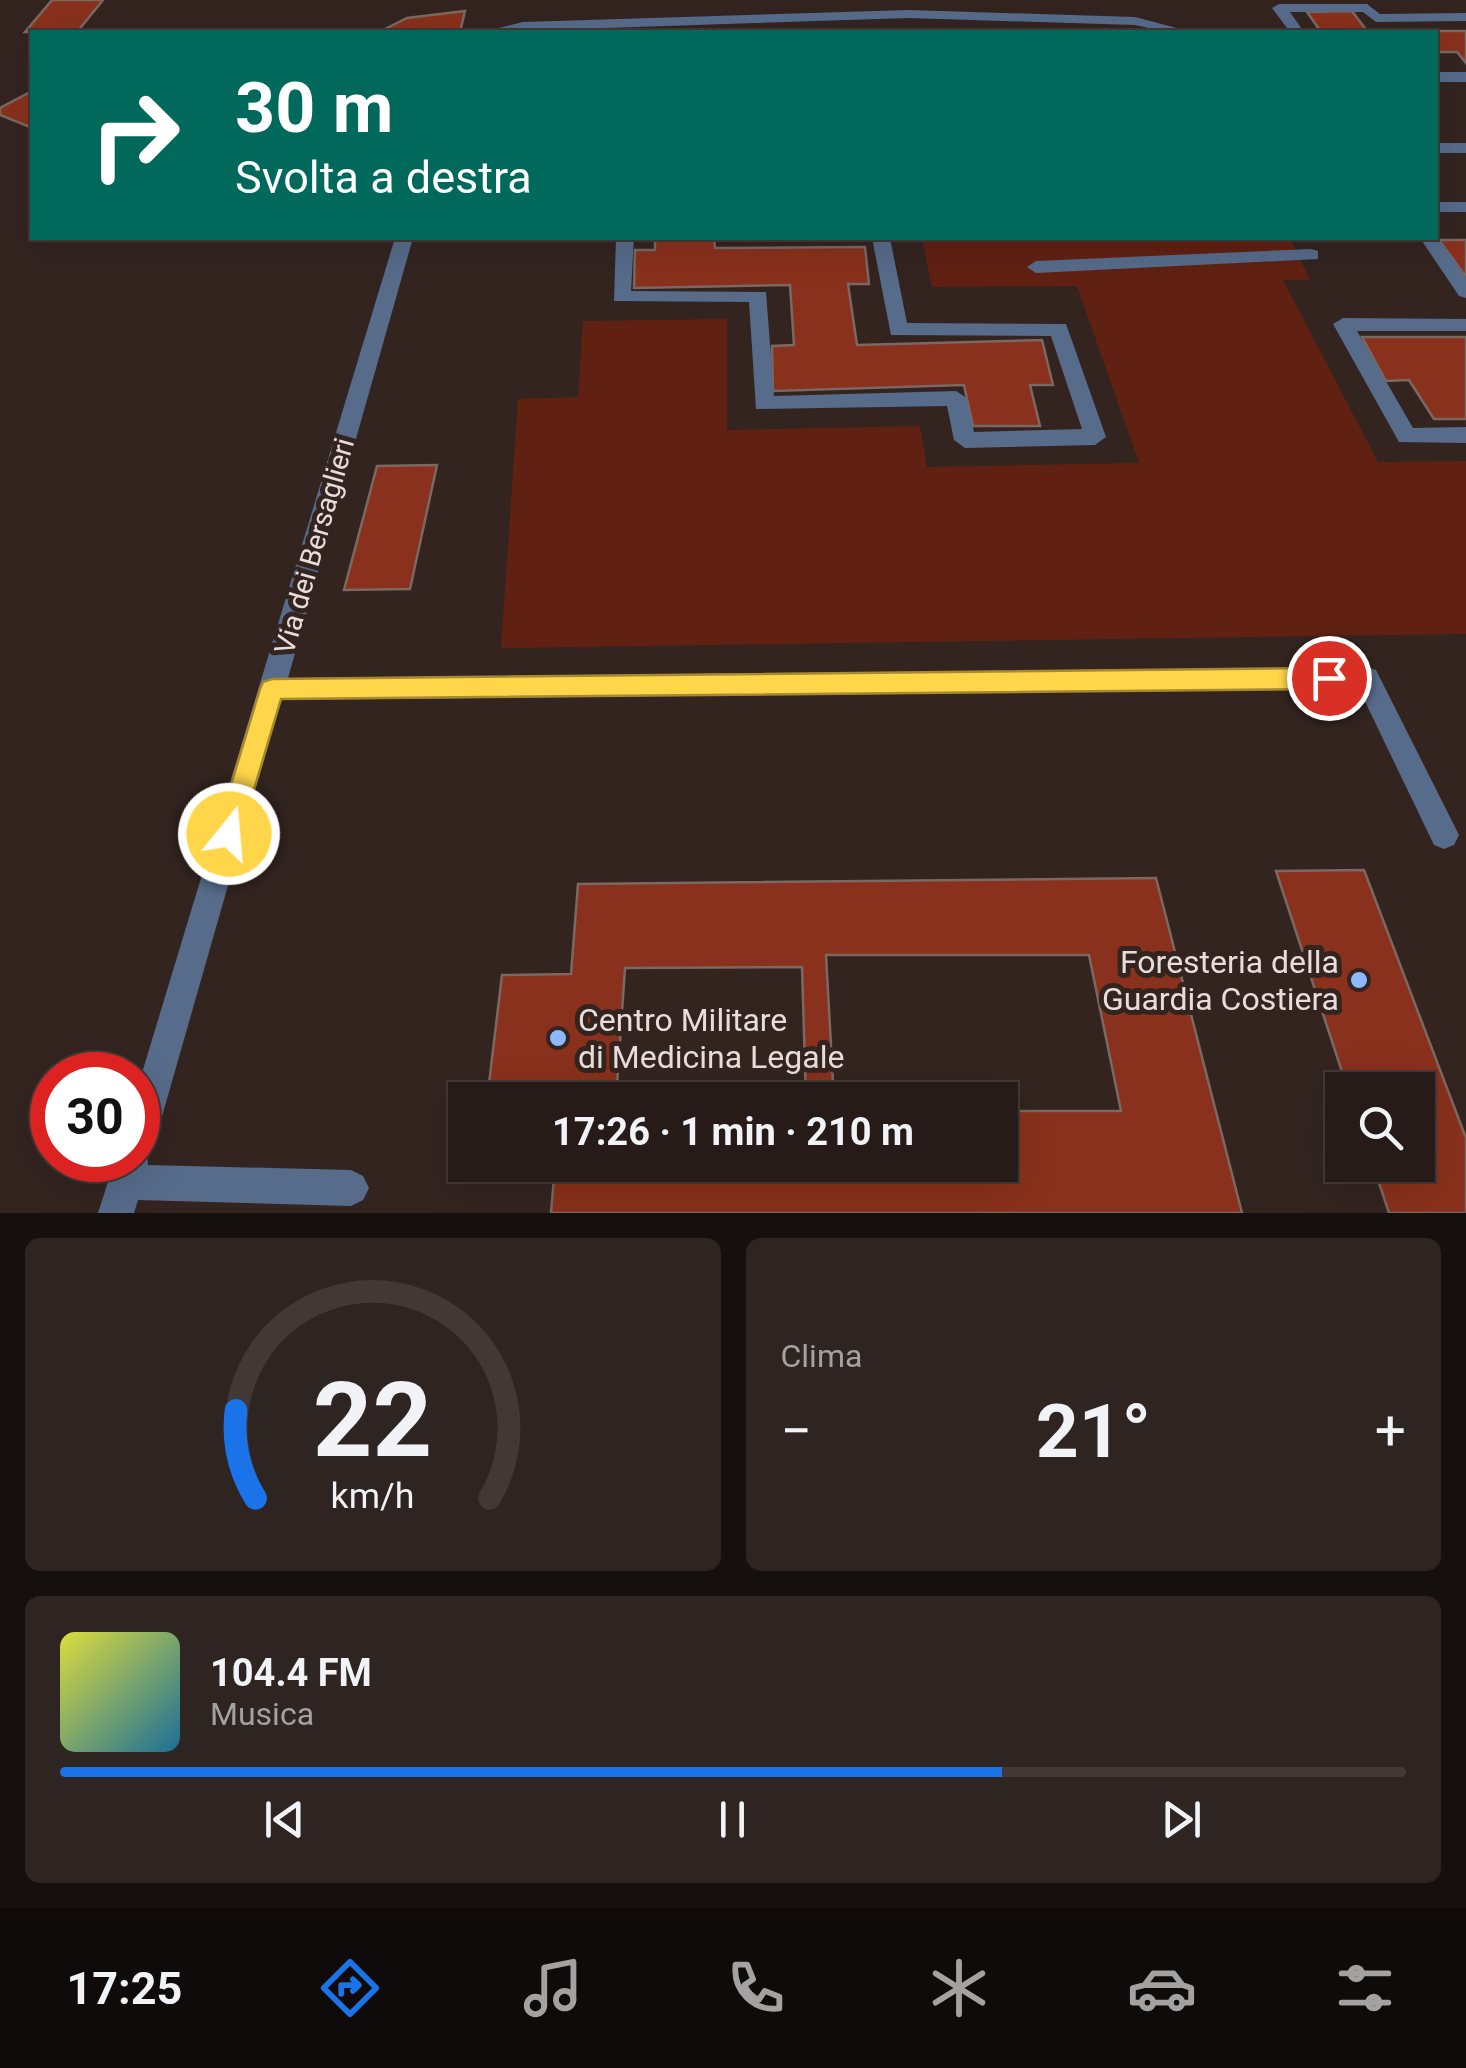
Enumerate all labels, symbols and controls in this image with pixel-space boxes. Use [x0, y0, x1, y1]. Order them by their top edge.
text: 30 m [235, 67, 393, 149]
icon: right [70, 70, 200, 200]
text: Svolta a destra [235, 151, 532, 204]
street label: Via dei Bersaglieri [268, 434, 361, 658]
pin [1287, 636, 1372, 721]
icon: arrive [1302, 651, 1357, 706]
position arrow [177, 782, 281, 886]
place label: Foresteria della Guardia Costiera [1102, 943, 1339, 1018]
marker: Foresteria della Guardia Costiera [1348, 969, 1370, 991]
place label: Centro Militare di Medicina Legale [578, 1001, 844, 1076]
marker: Centro Militare di Medicina Legale [547, 1027, 569, 1049]
speed limit sign: 30 [30, 1052, 160, 1182]
map controls [1325, 1072, 1435, 1182]
button: search [1325, 1072, 1435, 1182]
text: 17:26 · 1 min · 210 m [552, 1110, 914, 1154]
text: Clima [781, 1337, 862, 1375]
text: 22 [313, 1360, 432, 1481]
text: 21° [1036, 1387, 1151, 1475]
text: − [781, 1399, 812, 1463]
text: + [1375, 1399, 1406, 1463]
text: km/h [331, 1475, 415, 1517]
text: 104.4 FM [210, 1651, 372, 1695]
text: Musica [210, 1695, 314, 1733]
icon: previous [257, 1792, 312, 1847]
icon: pause [705, 1792, 760, 1847]
icon: next [1154, 1792, 1209, 1847]
icon: directions [315, 1953, 385, 2023]
icon: music [518, 1953, 588, 2023]
icon: phone [721, 1953, 791, 2023]
icon: climate [924, 1953, 994, 2023]
icon: car [1127, 1953, 1197, 2023]
icon: filters [1330, 1953, 1400, 2023]
text: 17:25 [66, 1962, 182, 2015]

